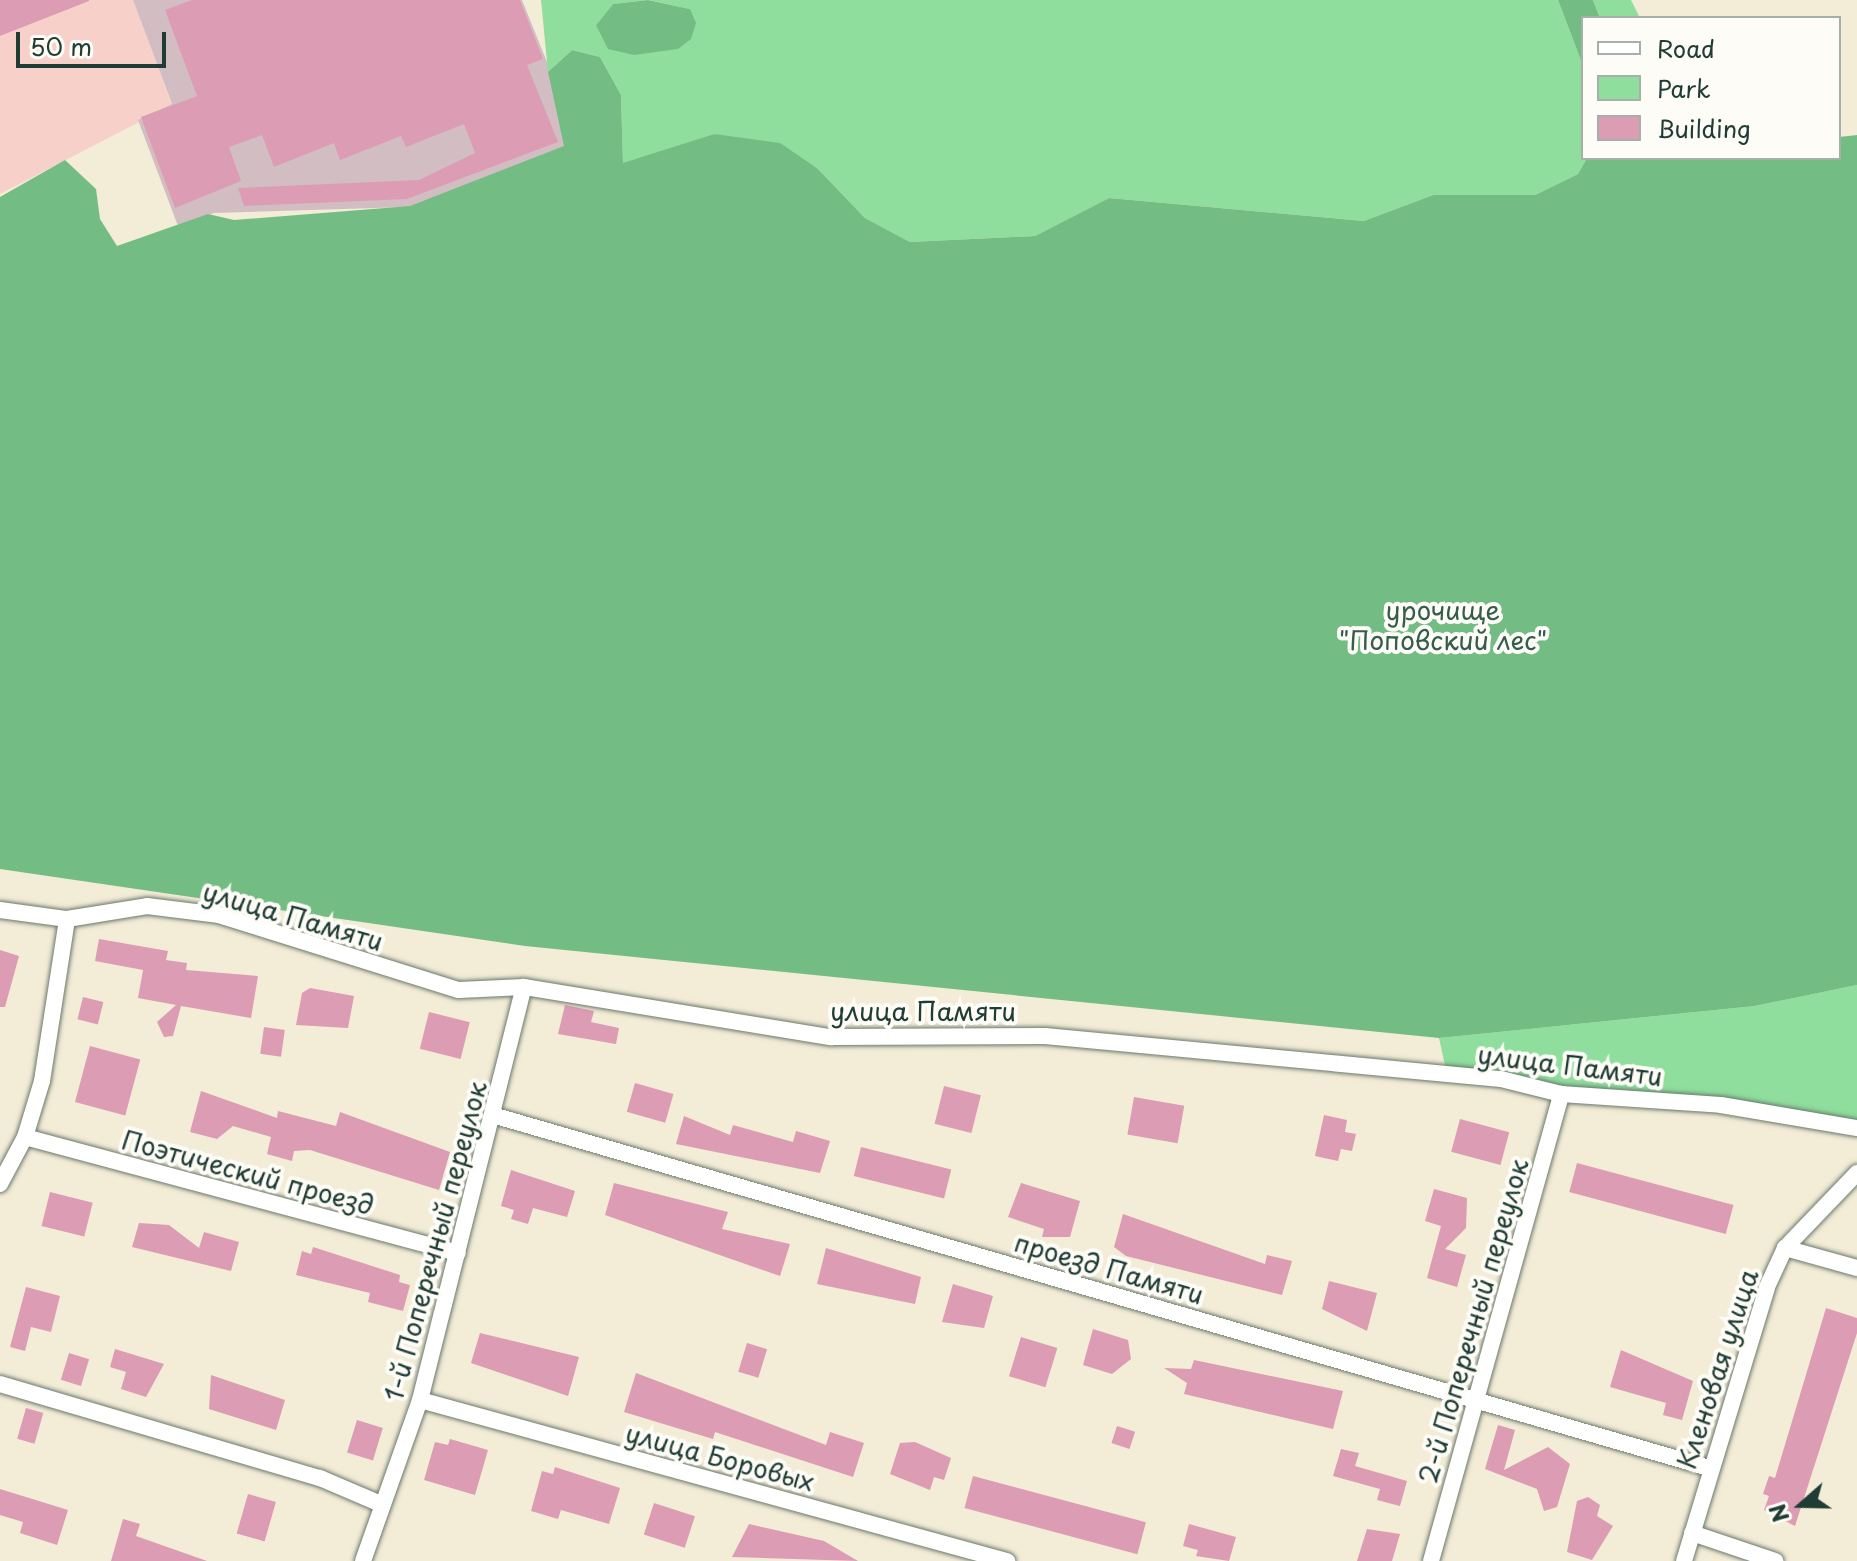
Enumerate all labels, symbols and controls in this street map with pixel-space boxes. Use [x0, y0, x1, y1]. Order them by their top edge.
scale bar [20, 16, 170, 66]
legend [1581, 16, 1841, 160]
text: 50 m [30, 28, 92, 64]
text: Road [1657, 30, 1715, 66]
text: Park [1657, 70, 1711, 106]
text: Building [1657, 110, 1751, 146]
park label: урочище "Поповский лес" [1338, 594, 1548, 656]
street label: улица Памяти [199, 875, 387, 957]
street label: улица Памяти [830, 995, 1016, 1027]
street label: улица Памяти [1476, 1038, 1664, 1092]
street label: 1-й Поперечный переулок [377, 1077, 493, 1405]
street label: Поэтический проезд [119, 1123, 377, 1221]
street label: 2-й Поперечный переулок [1412, 1155, 1534, 1487]
street label: проезд Памяти [1011, 1226, 1207, 1310]
street label: Кленовая улица [1670, 1265, 1764, 1473]
street label: улица Боровых [622, 1417, 818, 1497]
north arrow [1761, 1465, 1841, 1545]
text: N [1759, 1500, 1796, 1527]

